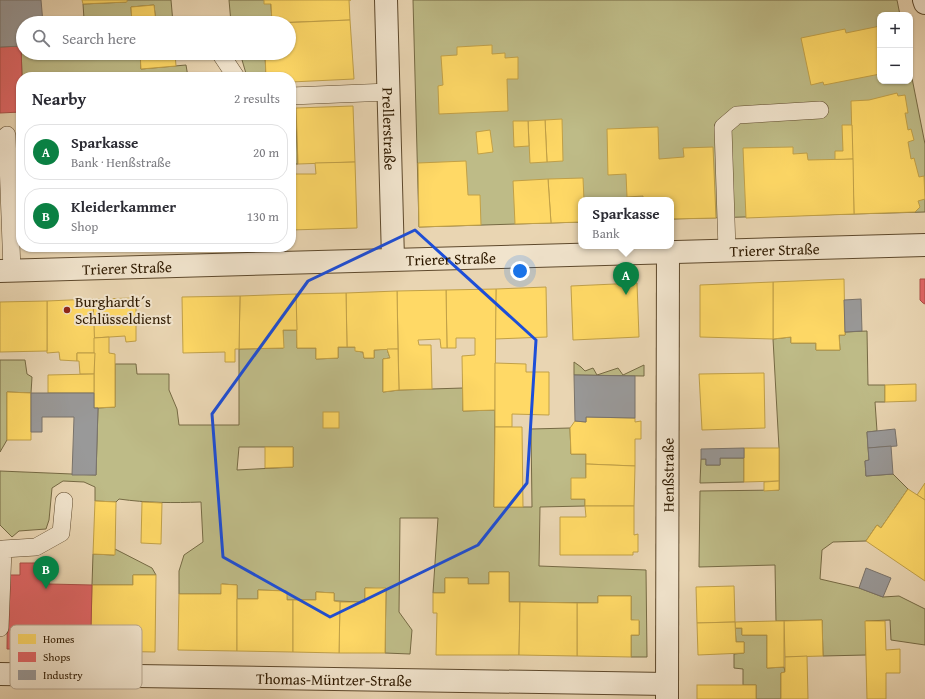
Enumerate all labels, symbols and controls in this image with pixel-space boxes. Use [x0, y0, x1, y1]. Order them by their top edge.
map controls [877, 12, 913, 84]
button: + [877, 12, 913, 48]
search box [16, 16, 296, 60]
icon: search [30, 27, 52, 49]
text: Search here [62, 28, 136, 49]
button: − [877, 48, 913, 84]
text: Nearby [32, 86, 86, 111]
street label: Prellerstraße [378, 87, 401, 171]
text: 2 results [234, 89, 280, 108]
text: Sparkasse [71, 132, 138, 153]
text: A [42, 143, 50, 162]
text: 20 m [253, 143, 279, 162]
text: Bank · Henßstraße [71, 153, 171, 172]
text: Kleiderkammer [71, 196, 176, 217]
popup [578, 197, 674, 249]
text: Sparkasse [592, 203, 660, 224]
text: B [42, 207, 50, 226]
text: 130 m [247, 207, 279, 226]
text: Shop [71, 217, 98, 236]
text: Bank [592, 224, 620, 243]
street label: Trierer Straße [729, 237, 820, 261]
street label: Trierer Straße [406, 247, 496, 270]
street label: Trierer Straße [82, 256, 172, 279]
your location [510, 261, 530, 281]
pin: A [613, 262, 639, 295]
place label: Burghardt´s Schlüsseldienst [75, 291, 172, 329]
marker: Burghardt´s Schlüsseldienst [62, 305, 72, 315]
street label: Henßstraße [657, 438, 678, 512]
pin: B [33, 556, 59, 589]
legend [10, 625, 142, 689]
text: Homes [43, 631, 74, 647]
text: Shops [43, 649, 70, 665]
text: Industry [43, 667, 83, 683]
street label: Thomas-Müntzer-Straße [256, 667, 412, 691]

